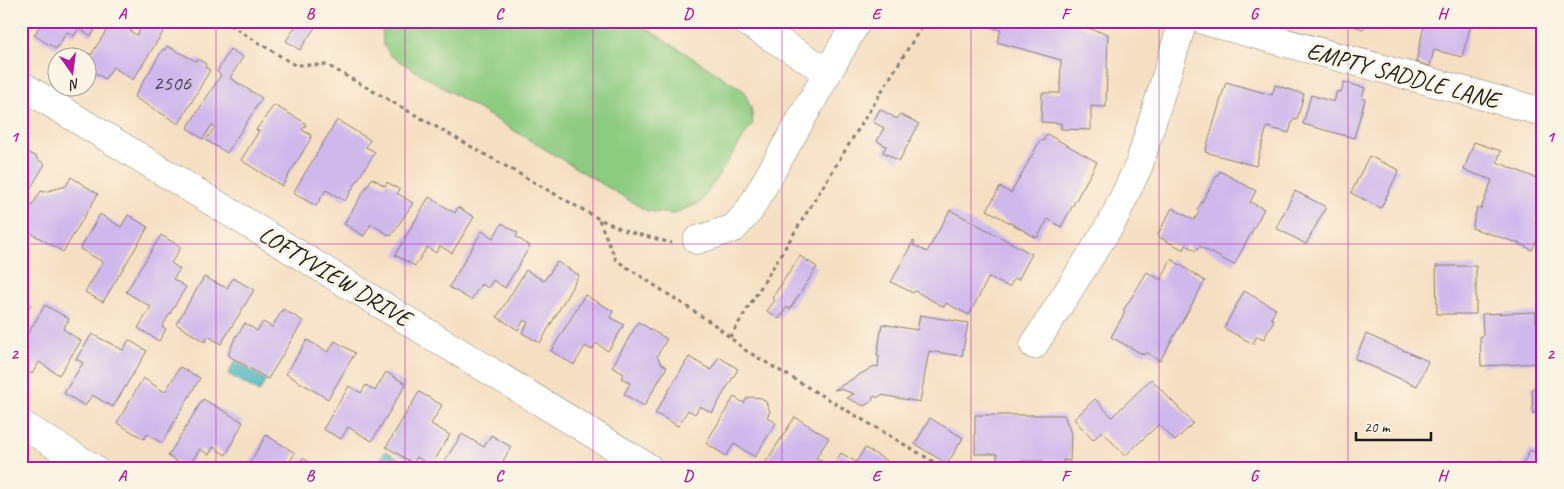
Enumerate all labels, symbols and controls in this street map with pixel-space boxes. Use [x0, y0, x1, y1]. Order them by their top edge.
text: A [118, 4, 128, 24]
text: B [306, 4, 316, 24]
text: C [495, 4, 505, 24]
text: D [683, 4, 694, 24]
text: E [872, 4, 883, 24]
text: F [1061, 4, 1072, 24]
text: G [1250, 4, 1260, 24]
text: H [1437, 4, 1449, 24]
street label: EMPTY SADDLE LANE [1304, 35, 1505, 116]
north arrow [48, 48, 98, 98]
house number: 2506 [153, 70, 191, 96]
text: N [67, 75, 81, 94]
text: 1 [10, 127, 19, 147]
text: 1 [1546, 127, 1555, 147]
street label: LOFTYVIEW DRIVE [254, 219, 419, 335]
text: 2 [10, 344, 19, 364]
text: 2 [1546, 344, 1555, 364]
scale bar [1356, 409, 1432, 441]
text: 20 m [1364, 418, 1391, 437]
text: A [118, 466, 128, 486]
text: B [306, 466, 316, 486]
text: C [495, 466, 505, 486]
text: D [683, 466, 694, 486]
text: E [872, 466, 883, 486]
text: F [1061, 466, 1072, 486]
text: G [1250, 466, 1260, 486]
text: H [1437, 466, 1449, 486]

